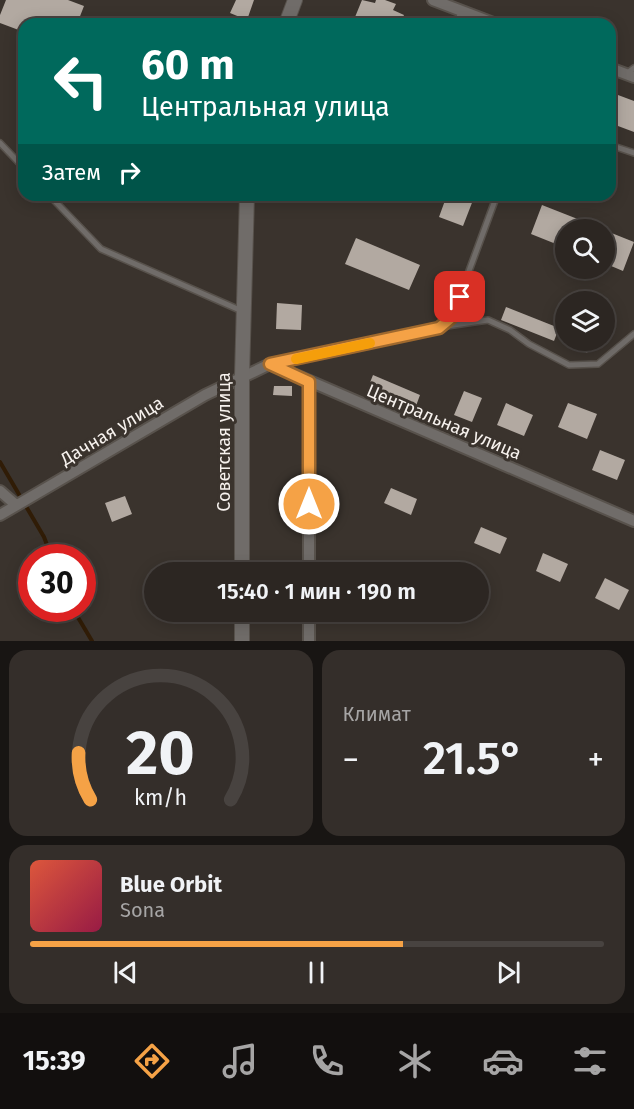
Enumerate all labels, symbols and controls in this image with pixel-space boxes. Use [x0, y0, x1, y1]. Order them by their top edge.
text: 60 m [141, 40, 235, 90]
icon: left [42, 42, 120, 120]
text: Центральная улица [141, 91, 390, 123]
icon: right [113, 156, 146, 189]
text: Затем [42, 159, 101, 186]
map controls [555, 219, 615, 351]
button: search [555, 219, 615, 279]
pin [434, 271, 485, 322]
icon: arrive [443, 280, 476, 313]
button: layers [555, 291, 615, 351]
street label: Советская улица [213, 372, 235, 512]
street label: Центральная улица [363, 379, 525, 465]
street label: Дачная улица [56, 392, 167, 471]
position arrow [277, 472, 341, 536]
speed limit sign: 30 [18, 544, 96, 622]
text: 15:40 · 1 мин · 190 m [217, 578, 416, 605]
text: Климат [343, 702, 411, 726]
text: 20 [126, 716, 195, 791]
text: 21.5° [423, 732, 524, 786]
text: − [343, 740, 359, 780]
text: + [588, 740, 604, 780]
text: km/h [134, 785, 187, 811]
text: Blue Orbit [120, 871, 222, 898]
text: Sona [120, 898, 165, 922]
icon: previous [109, 956, 142, 989]
icon: pause [300, 956, 333, 989]
icon: next [492, 956, 525, 989]
icon: directions [131, 1040, 173, 1082]
icon: music [219, 1040, 261, 1082]
icon: phone [306, 1040, 348, 1082]
icon: climate [394, 1040, 436, 1082]
icon: car [482, 1040, 524, 1082]
icon: filters [569, 1040, 611, 1082]
text: 15:39 [23, 1045, 86, 1077]

